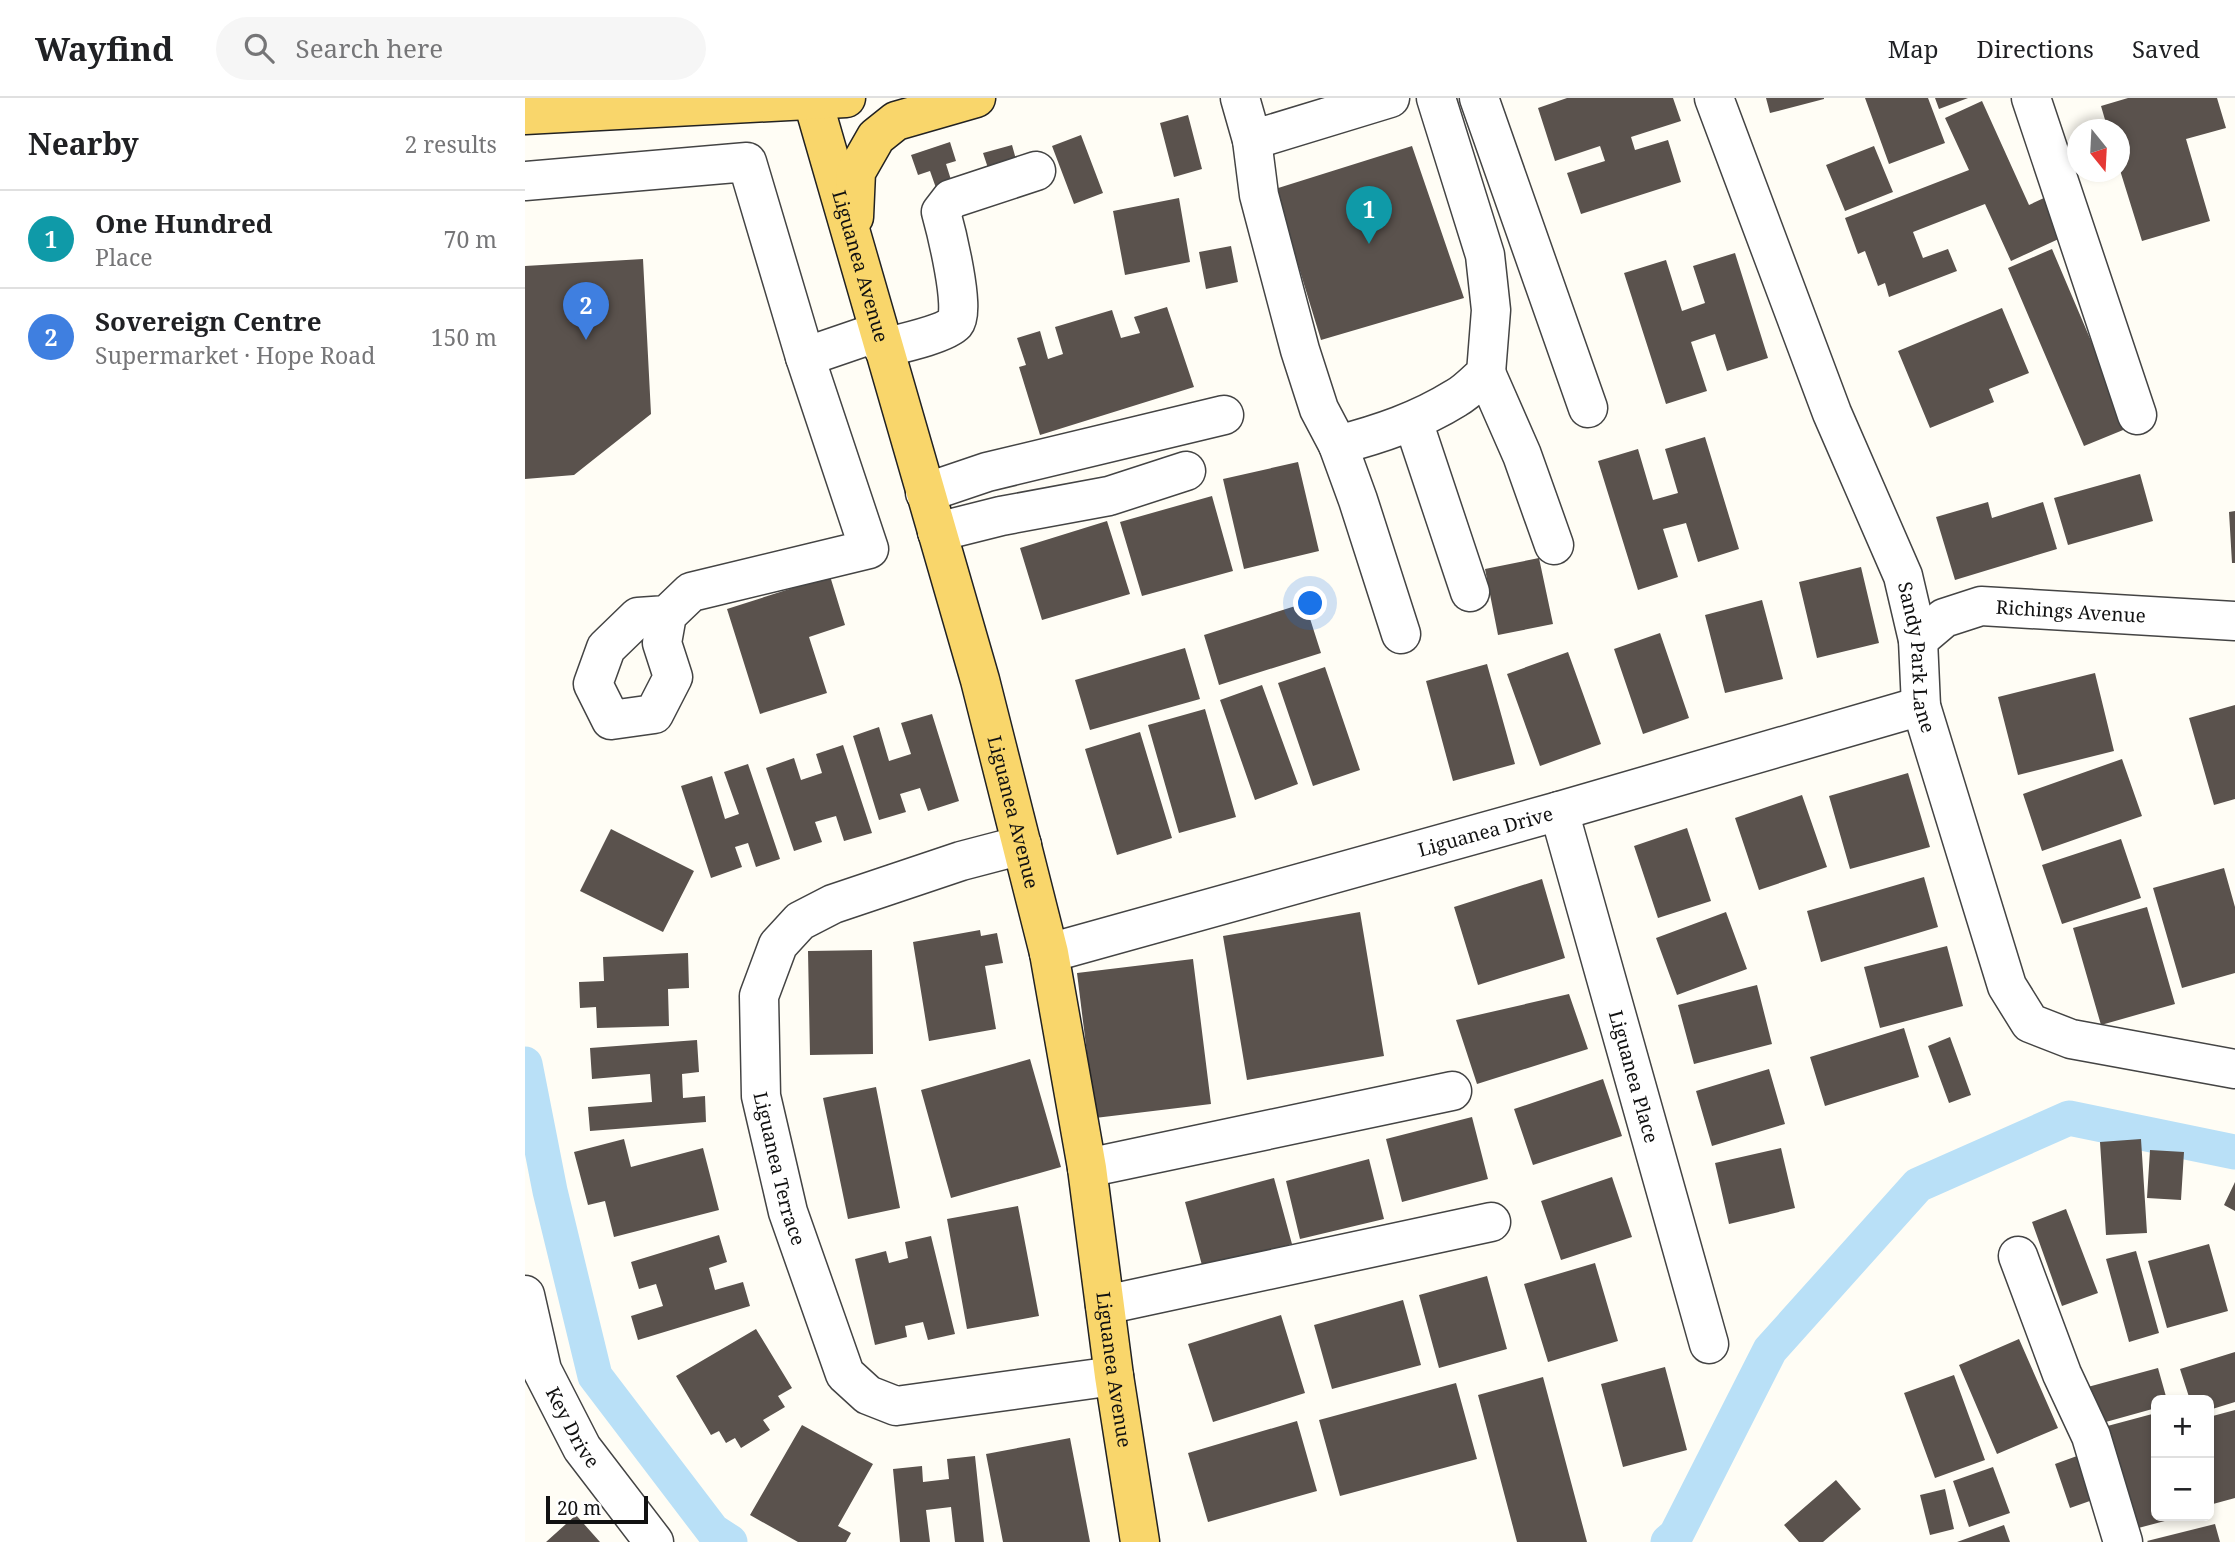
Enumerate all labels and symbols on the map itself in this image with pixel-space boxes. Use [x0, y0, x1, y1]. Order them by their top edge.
north arrow [2067, 119, 2130, 182]
pin: 1 [1346, 186, 1392, 244]
street label: Liguanea Avenue [826, 187, 895, 345]
pin: 2 [563, 282, 609, 340]
street label: Sandy Park Lane [1892, 579, 1941, 736]
your location [1293, 586, 1327, 620]
street label: Richings Avenue [1995, 594, 2147, 629]
street label: Liguanea Avenue [982, 733, 1045, 891]
street label: Liguanea Drive [1415, 800, 1556, 863]
street label: Liguanea Place [1603, 1007, 1665, 1146]
street label: Liguanea Terrace [747, 1089, 812, 1249]
street label: Liguanea Avenue [1090, 1290, 1138, 1449]
street label: Key Drive [540, 1382, 606, 1473]
scale bar [546, 1493, 647, 1525]

